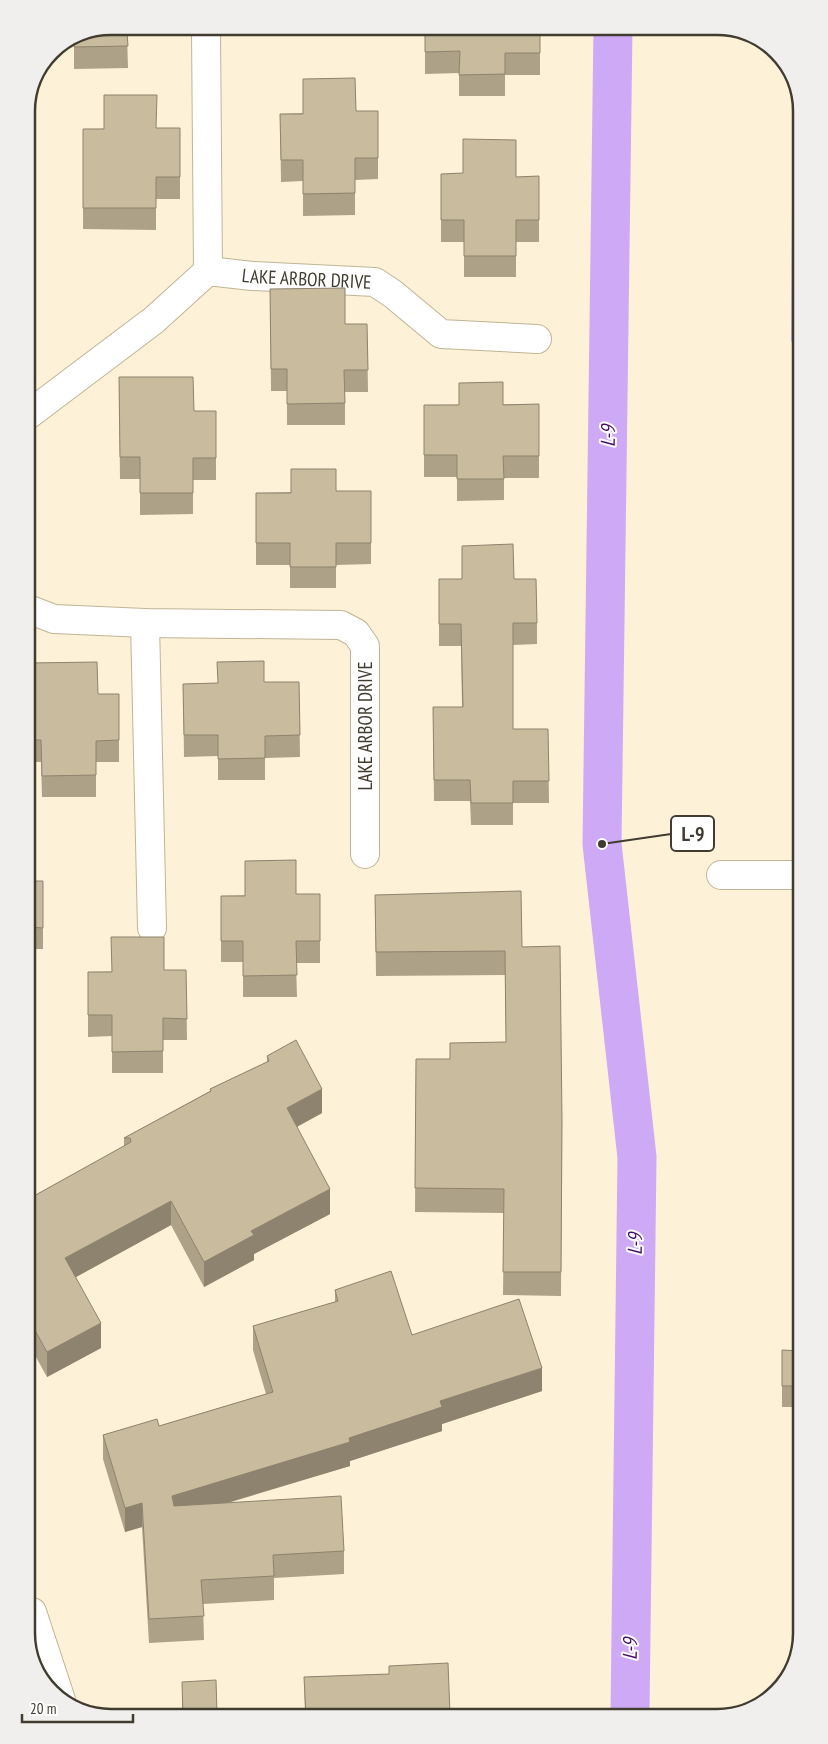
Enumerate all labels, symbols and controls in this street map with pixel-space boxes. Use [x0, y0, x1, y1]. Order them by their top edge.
street label: LAKE ARBOR DRIVE [241, 263, 372, 294]
water label: L-9 [595, 423, 621, 447]
street label: LAKE ARBOR DRIVE [353, 661, 377, 791]
callout: L-9 [671, 816, 714, 851]
text: L-9 [682, 821, 704, 847]
water label: L-9 [622, 1231, 648, 1255]
water label: L-9 [617, 1636, 643, 1660]
scale bar [22, 1692, 134, 1724]
text: 20 m [30, 1699, 56, 1718]

